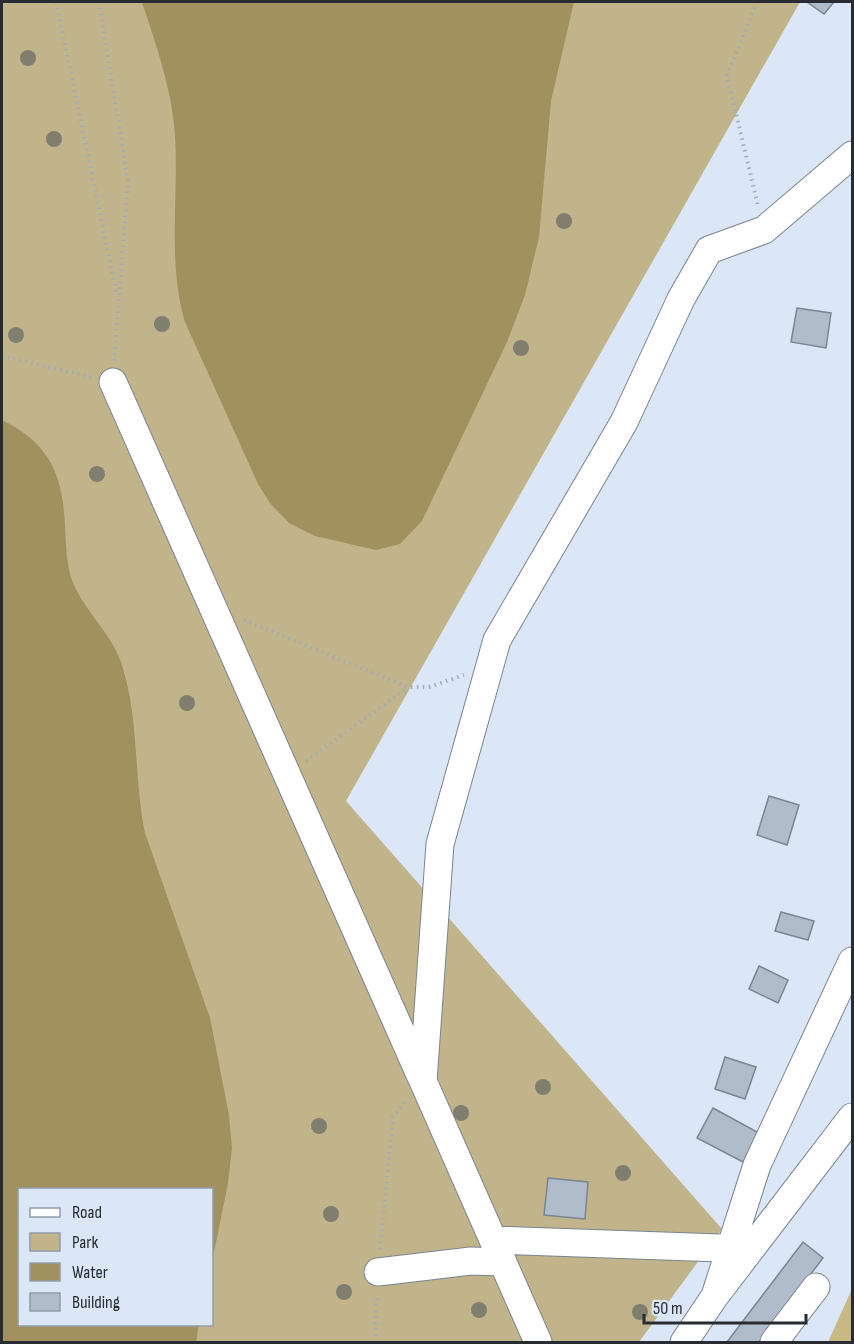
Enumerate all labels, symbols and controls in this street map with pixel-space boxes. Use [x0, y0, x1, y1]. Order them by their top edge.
legend [18, 1188, 213, 1326]
text: Road [72, 1202, 102, 1223]
text: Park [72, 1232, 98, 1253]
text: Water [72, 1262, 108, 1283]
scale bar [644, 1287, 806, 1325]
text: Building [72, 1292, 120, 1313]
text: 50 m [653, 1298, 683, 1319]

